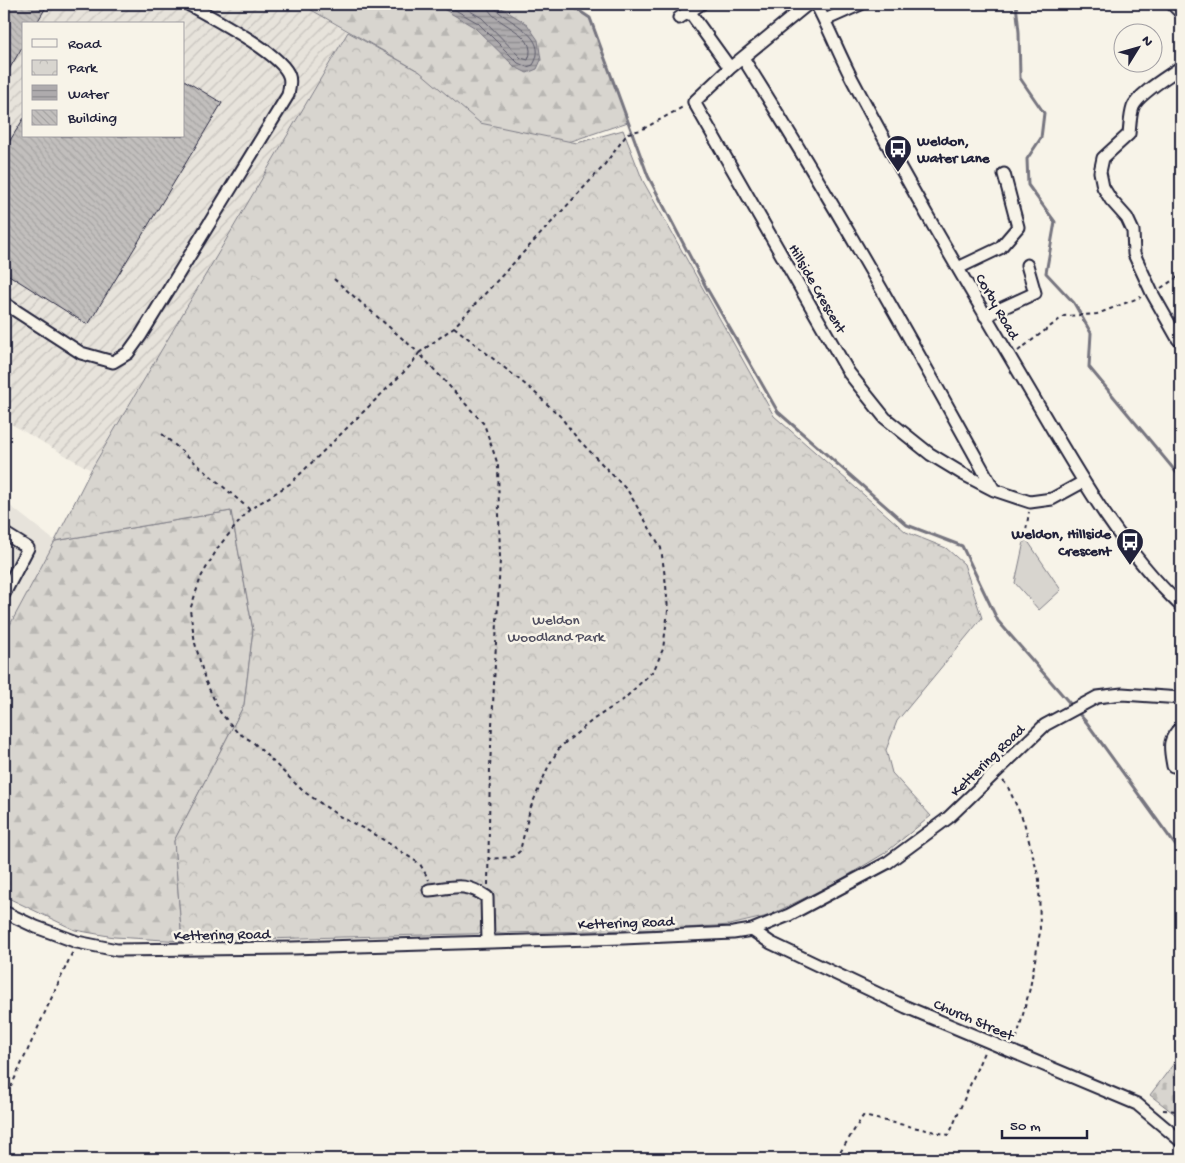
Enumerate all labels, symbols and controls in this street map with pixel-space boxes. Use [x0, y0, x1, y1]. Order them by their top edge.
legend [22, 22, 185, 138]
north arrow [1112, 22, 1162, 72]
text: N [1137, 33, 1156, 50]
text: Road [68, 36, 102, 54]
text: Park [67, 60, 98, 78]
text: Water [68, 86, 110, 104]
text: Building [67, 110, 117, 128]
place label: Weldon, Water Lane [916, 133, 991, 168]
bus stop icon: Weldon, Water Lane [883, 134, 913, 173]
street label: Hillside Crescent [783, 241, 850, 338]
street label: Corby Road [970, 271, 1023, 344]
place label: Weldon, Hillside Crescent [1011, 526, 1113, 561]
bus stop icon: Weldon, Hillside Crescent [1115, 527, 1145, 566]
park label: Weldon Woodland Park [508, 612, 606, 647]
street label: Kettering Road [947, 721, 1030, 801]
street label: Kettering Road [578, 913, 676, 935]
street label: Kettering Road [174, 926, 272, 946]
street label: Church Street [930, 996, 1018, 1047]
scale bar [1002, 1108, 1088, 1140]
text: 50 m [1010, 1118, 1041, 1136]

